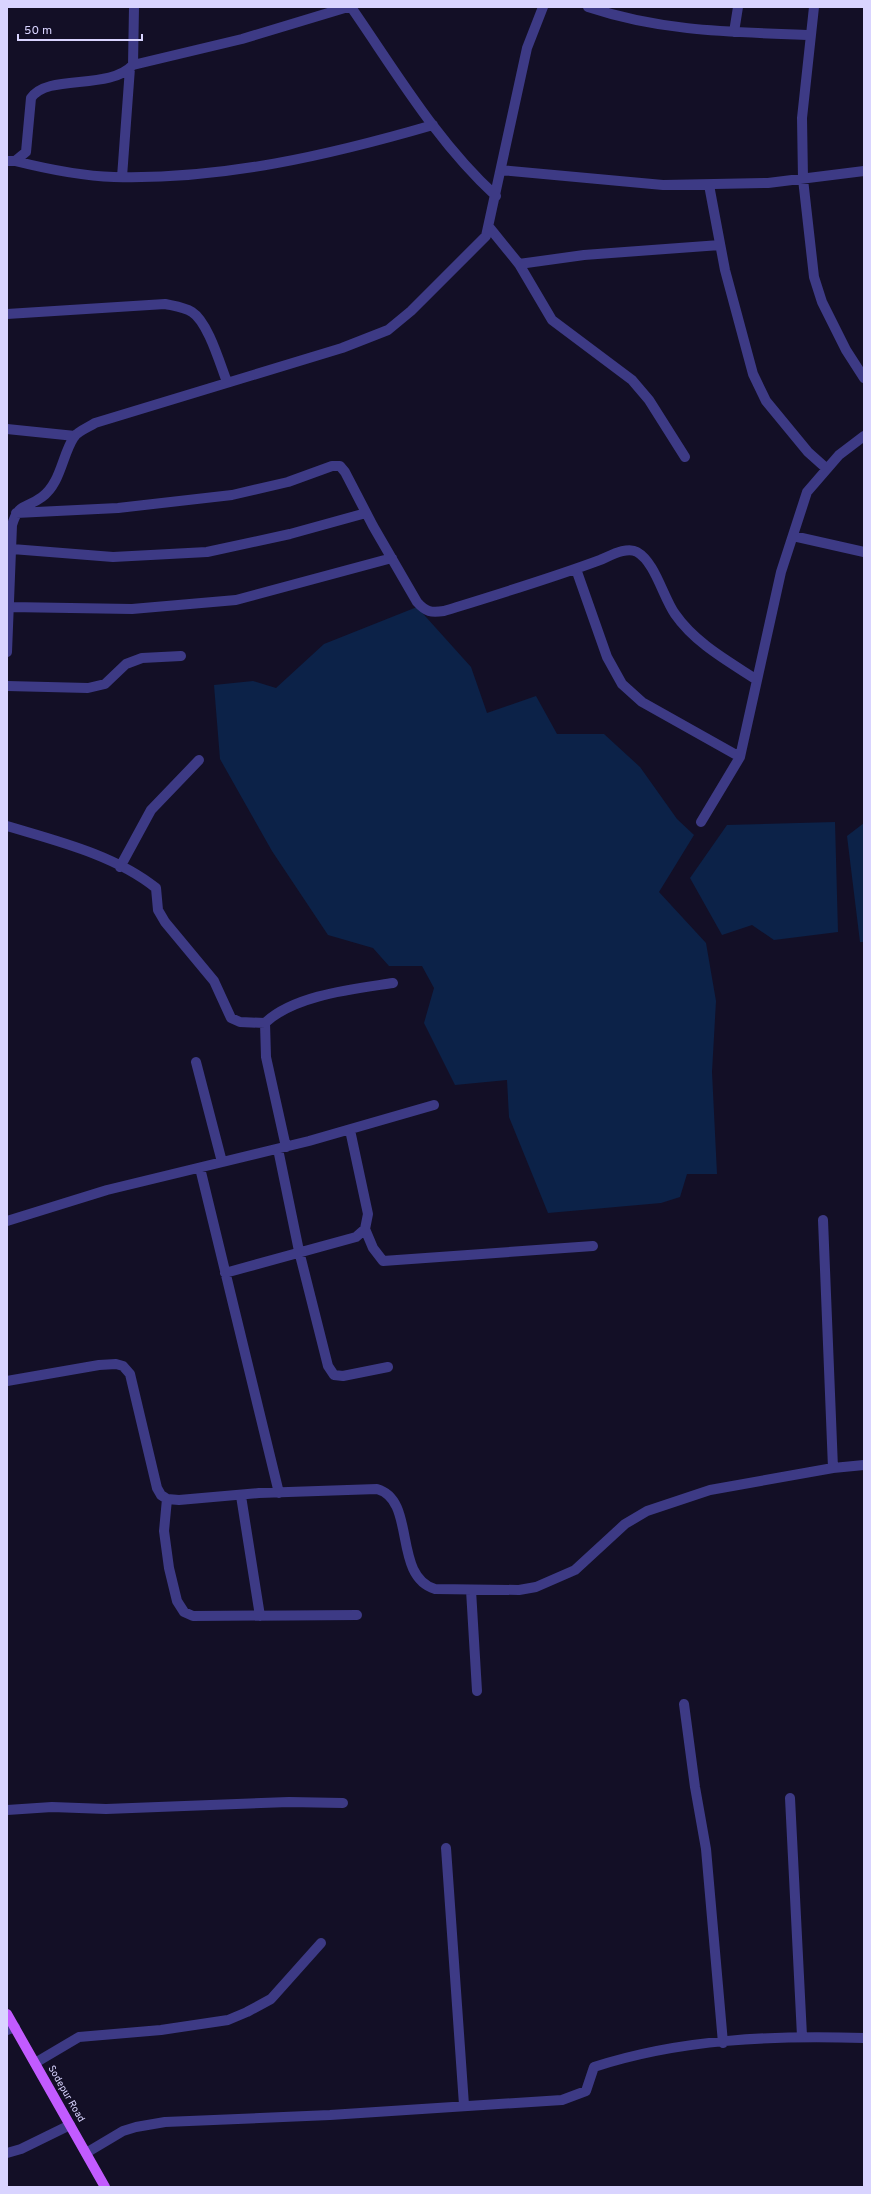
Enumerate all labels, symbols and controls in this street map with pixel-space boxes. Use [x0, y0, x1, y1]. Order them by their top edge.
scale bar [18, 16, 142, 42]
text: 50 m [24, 23, 52, 39]
street label: Sodepur Road [45, 2063, 87, 2125]

